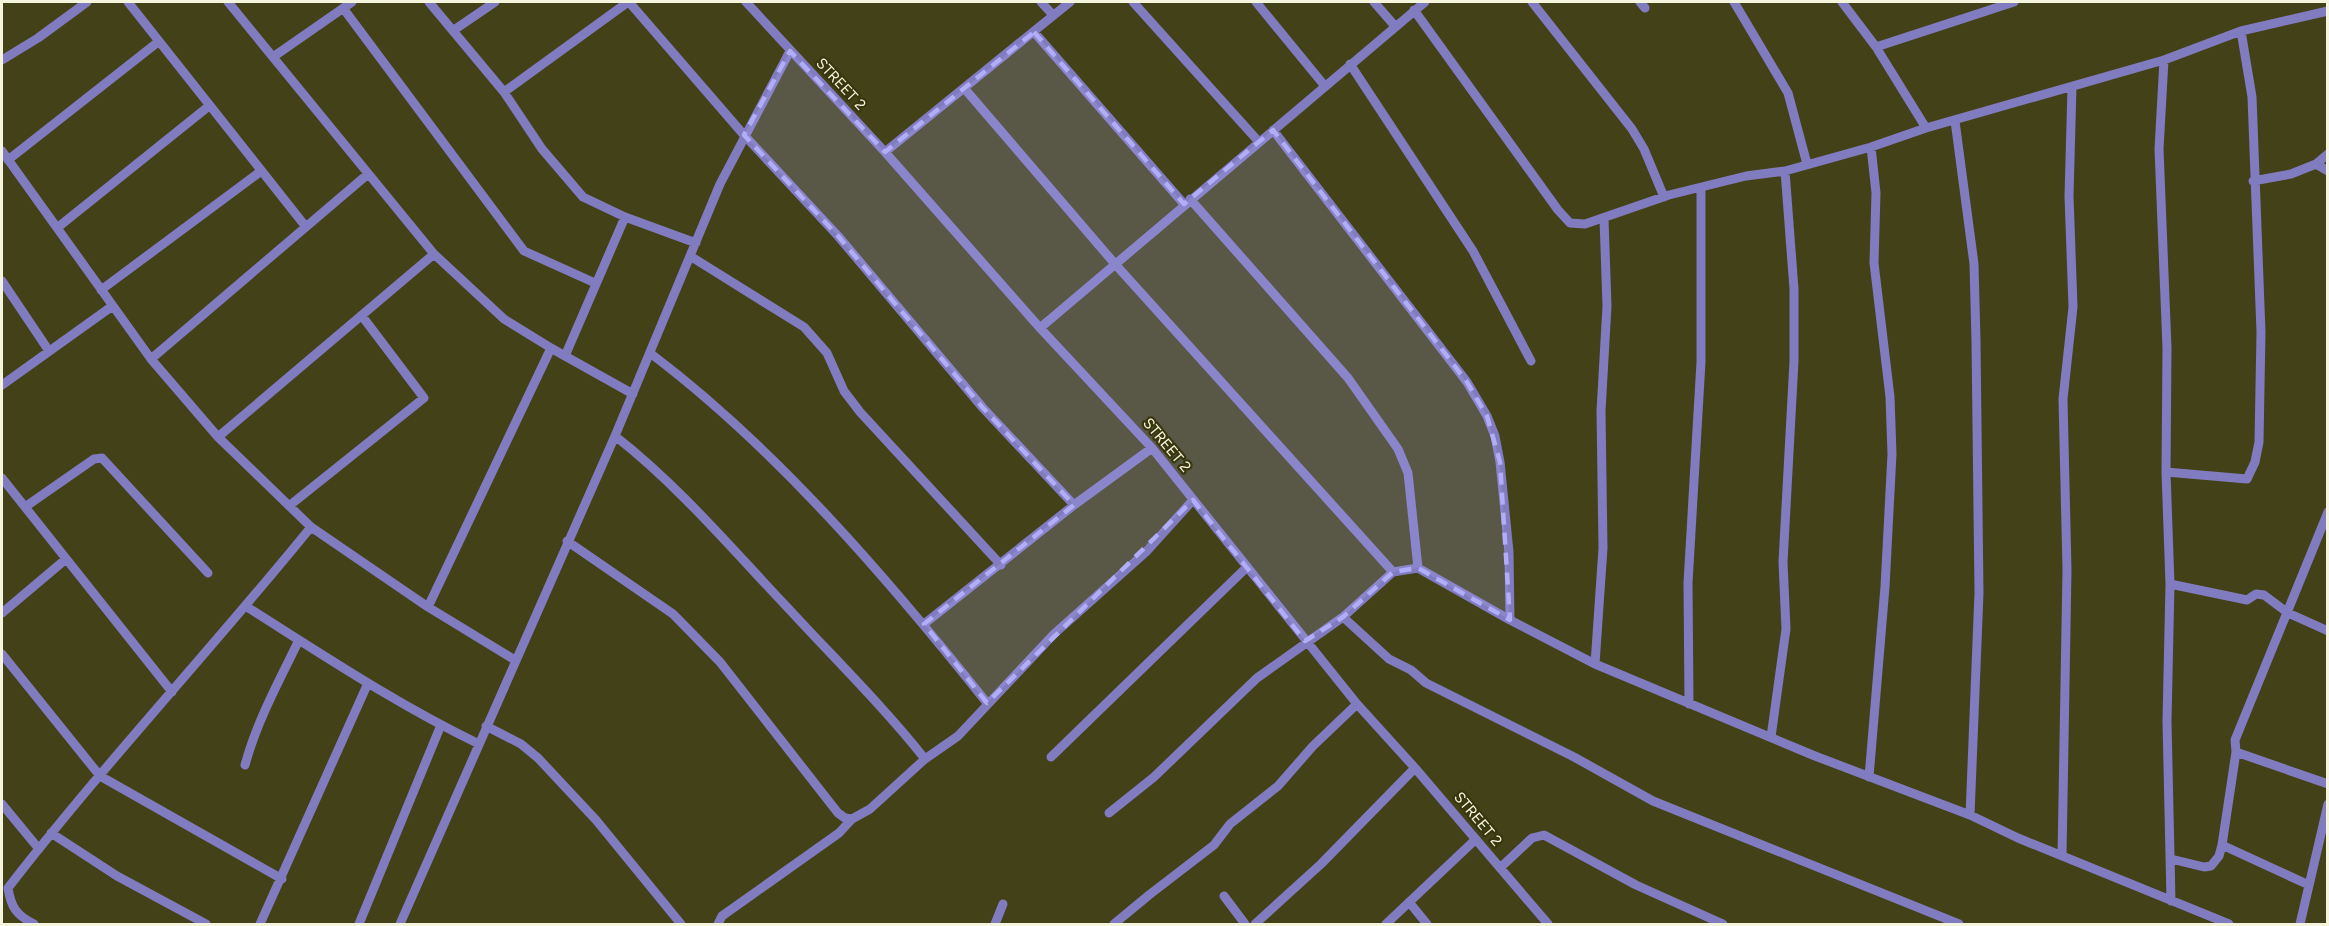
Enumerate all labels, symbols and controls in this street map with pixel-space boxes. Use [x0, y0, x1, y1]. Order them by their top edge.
street label: STREET 2 [812, 54, 870, 114]
street label: STREET 2 [1139, 414, 1195, 476]
street label: STREET 2 [1450, 788, 1506, 850]

